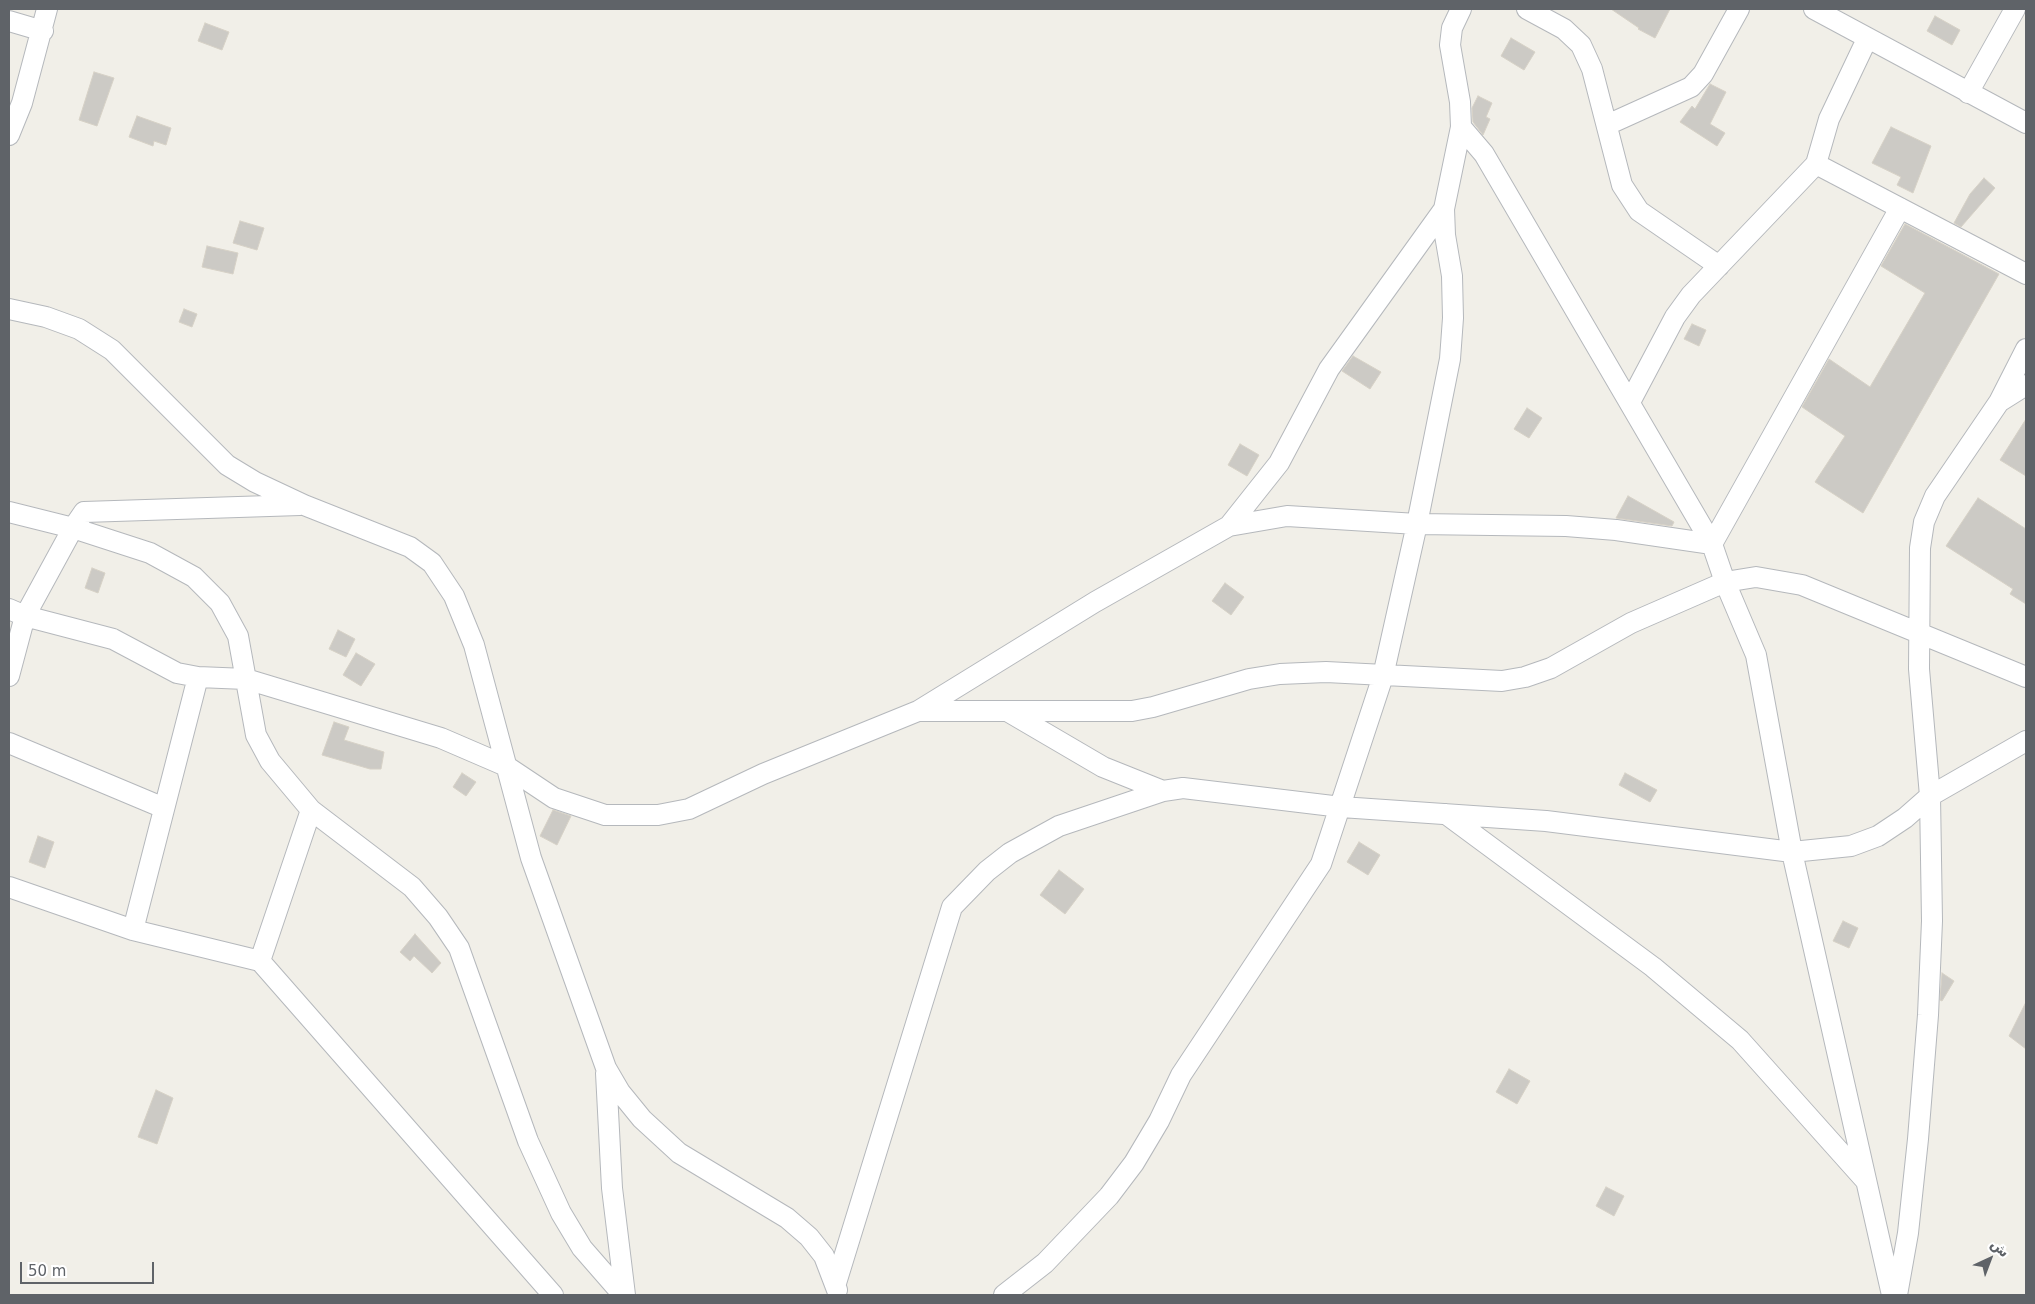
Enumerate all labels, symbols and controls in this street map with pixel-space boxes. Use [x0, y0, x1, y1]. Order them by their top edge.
north arrow [1965, 1234, 2015, 1284]
text: ش [1988, 1236, 2013, 1260]
scale bar [22, 1252, 156, 1284]
text: 50 m [28, 1262, 66, 1280]

